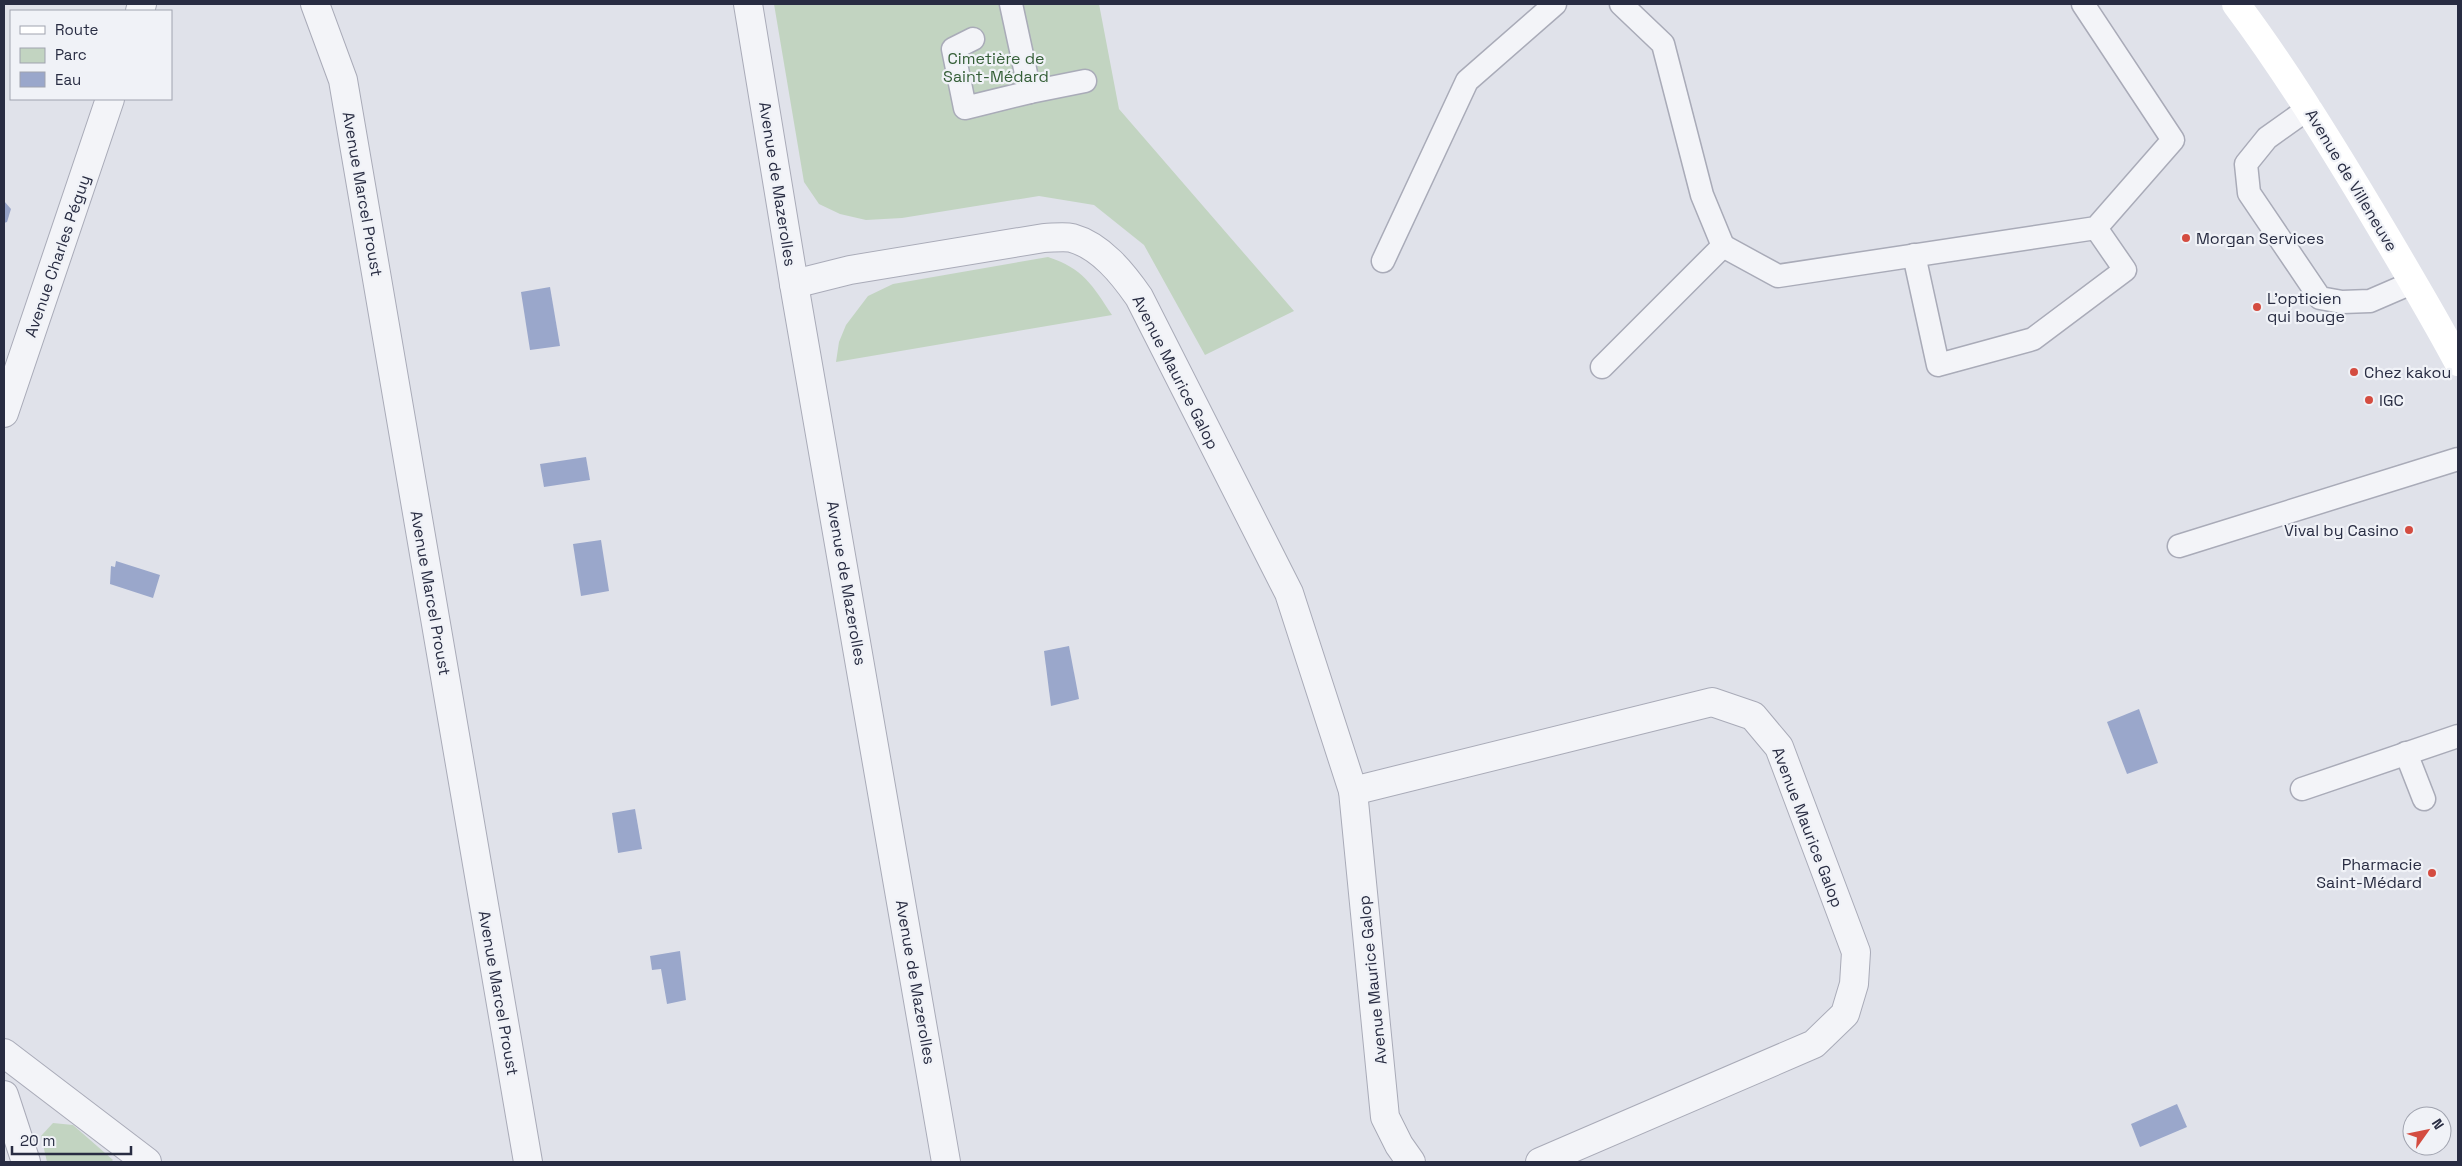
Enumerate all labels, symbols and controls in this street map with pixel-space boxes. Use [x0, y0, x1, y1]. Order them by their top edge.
legend [10, 10, 172, 100]
text: Route [55, 20, 99, 39]
text: Parc [55, 45, 87, 64]
park label: Cimetière de Saint-Médard [943, 48, 1049, 87]
text: Eau [55, 70, 81, 89]
street label: Avenue de Mazerolles [754, 100, 801, 268]
street label: Avenue de Villeneuve [2301, 105, 2402, 255]
street label: Avenue Marcel Proust [338, 110, 387, 278]
street label: Avenue Charles Péguy [20, 172, 95, 340]
place label: Morgan Services [2196, 228, 2324, 249]
marker: Morgan Services [2180, 232, 2192, 244]
place label: L'opticien qui bouge [2267, 288, 2345, 327]
street label: Avenue Maurice Galop [1128, 292, 1224, 453]
marker: L'opticien qui bouge [2251, 301, 2263, 313]
place label: Chez kakou [2364, 362, 2451, 383]
marker: Chez kakou [2348, 366, 2360, 378]
place label: IGC [2379, 390, 2404, 411]
marker: IGC [2363, 394, 2375, 406]
street label: Avenue de Mazerolles [822, 499, 871, 667]
street label: Avenue Marcel Proust [406, 509, 455, 677]
place label: Vival by Casino [2284, 520, 2399, 541]
marker: Vival by Casino [2403, 524, 2415, 536]
street label: Avenue Maurice Galop [1767, 744, 1848, 910]
place label: Pharmacie Saint-Médard [2316, 854, 2422, 893]
marker: Pharmacie Saint-Médard [2426, 867, 2438, 879]
street label: Avenue Maurice Galop [1353, 894, 1392, 1066]
street label: Avenue de Mazerolles [891, 898, 940, 1066]
street label: Avenue Marcel Proust [474, 909, 523, 1077]
north arrow [2402, 1106, 2452, 1156]
text: N [2428, 1115, 2448, 1133]
scale bar [12, 1124, 131, 1156]
text: 20 m [20, 1131, 55, 1150]

